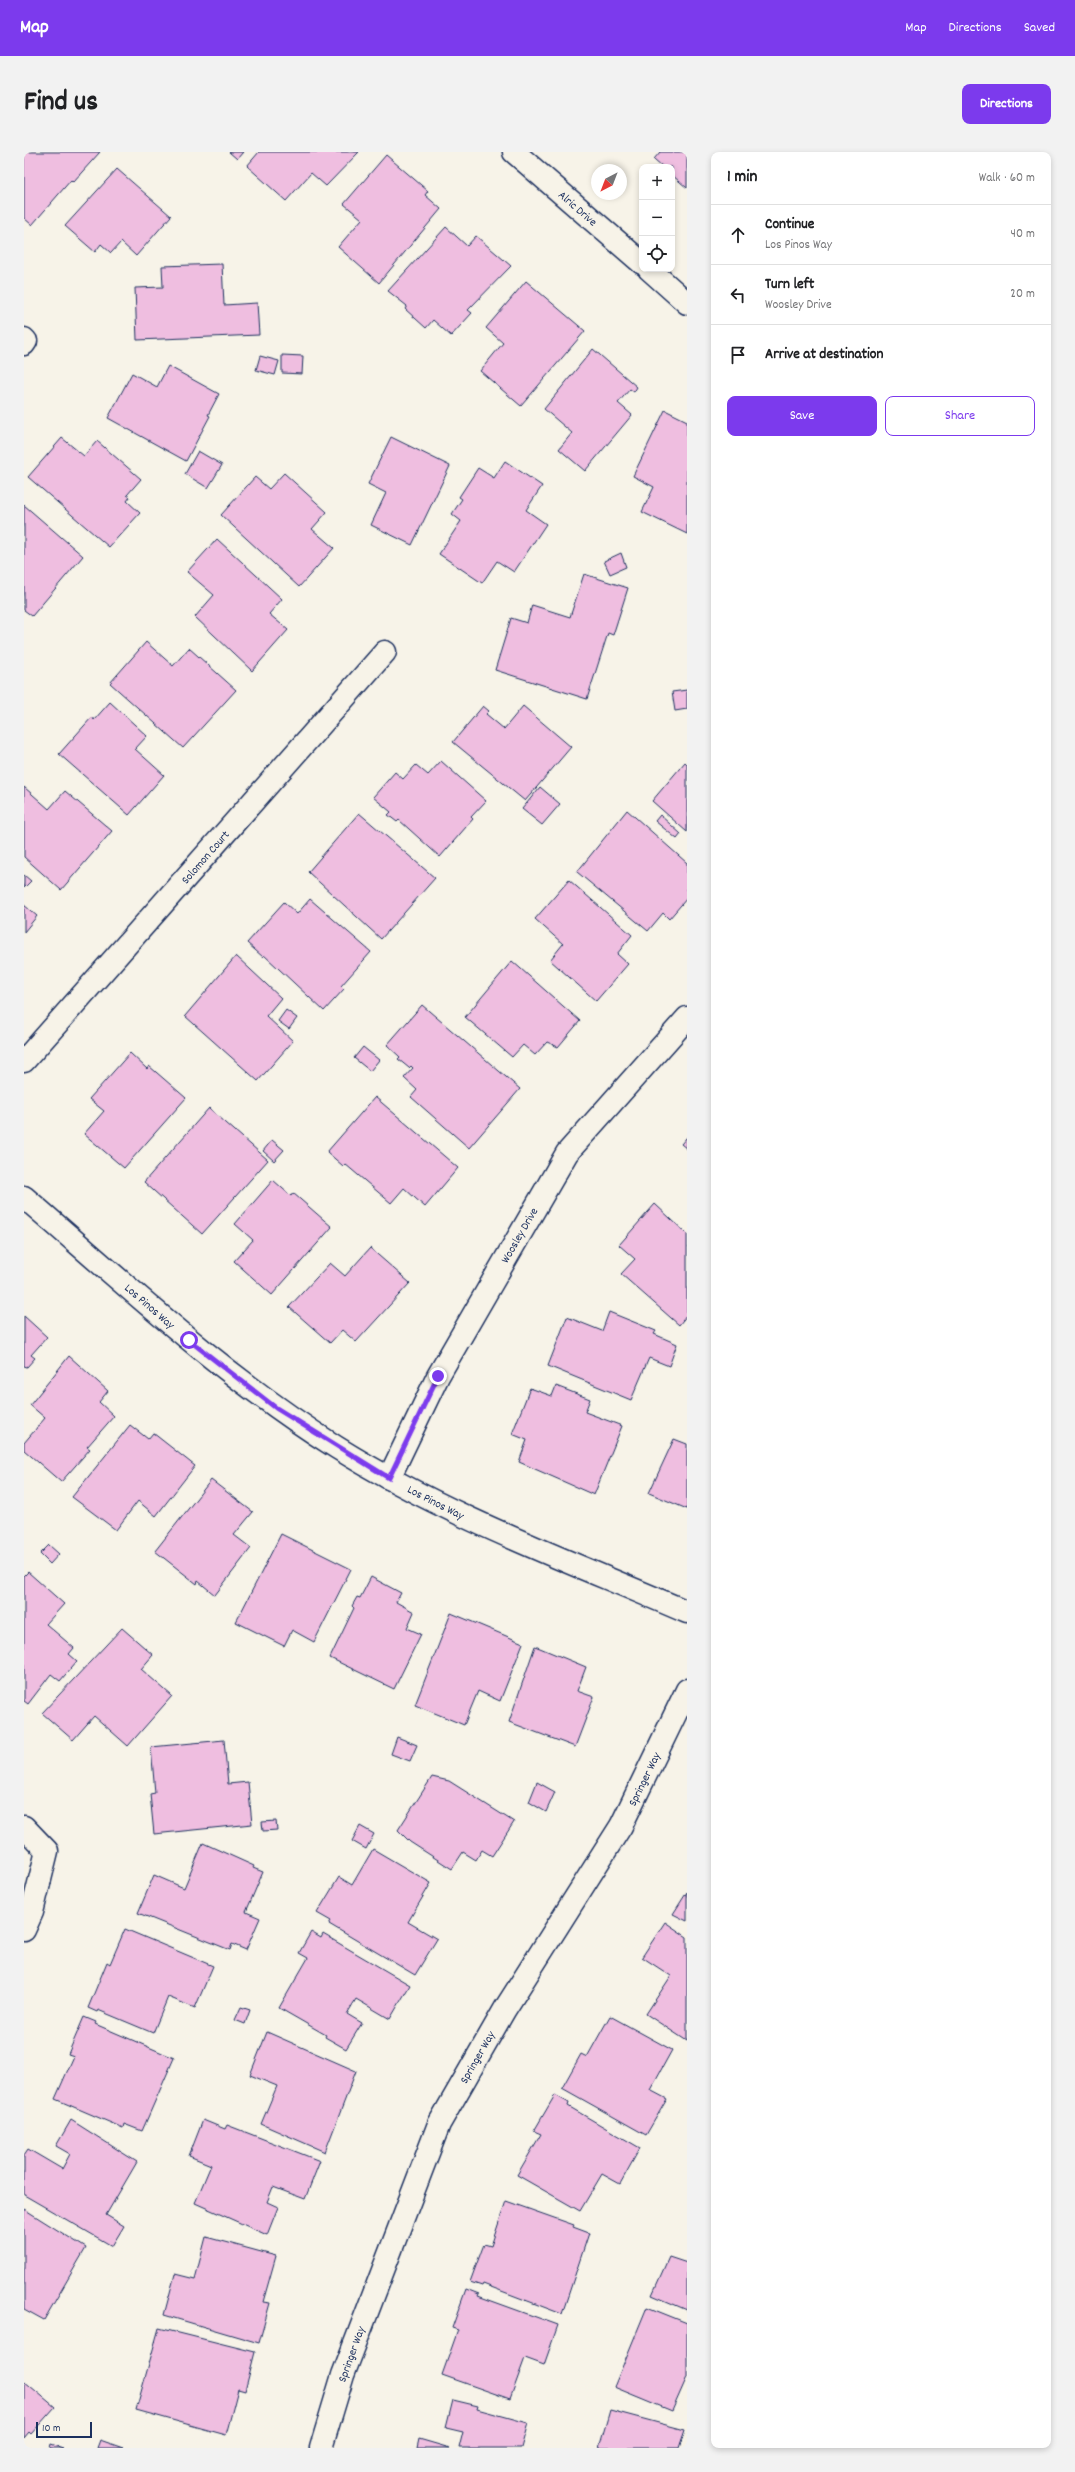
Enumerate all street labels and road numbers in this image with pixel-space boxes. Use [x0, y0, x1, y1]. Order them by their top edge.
street label: Alric Drive [554, 187, 600, 231]
street label: Solomon Court [178, 827, 235, 888]
street label: Woosley Drive [498, 1205, 543, 1267]
street label: Los Pinos Way [120, 1280, 179, 1335]
street label: Los Pinos Way [404, 1482, 468, 1525]
street label: Springer Way [625, 1749, 666, 1810]
street label: Springer Way [456, 2027, 501, 2087]
street label: Springer Way [334, 2323, 371, 2385]

